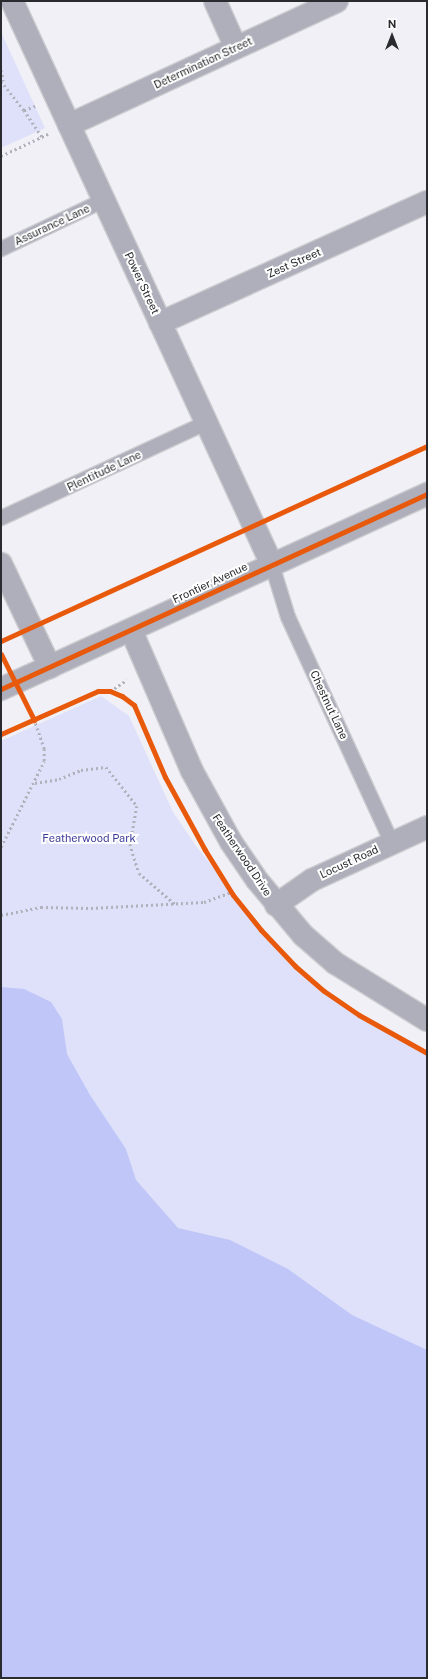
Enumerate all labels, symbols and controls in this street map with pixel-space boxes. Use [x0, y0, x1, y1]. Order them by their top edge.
north arrow [372, 16, 412, 56]
text: N [388, 18, 396, 30]
street label: Determination Street [152, 34, 254, 92]
street label: Assurance Lane [12, 202, 92, 248]
street label: Zest Street [265, 245, 323, 281]
street label: Power Street [122, 250, 162, 316]
street label: Plentitude Lane [65, 448, 143, 494]
street label: Frontier Avenue [170, 560, 250, 606]
street label: Chestnut Lane [307, 669, 351, 741]
street label: Featherwood Drive [210, 811, 274, 899]
park label: Featherwood Park [42, 831, 136, 845]
street label: Locust Road [318, 843, 380, 881]

